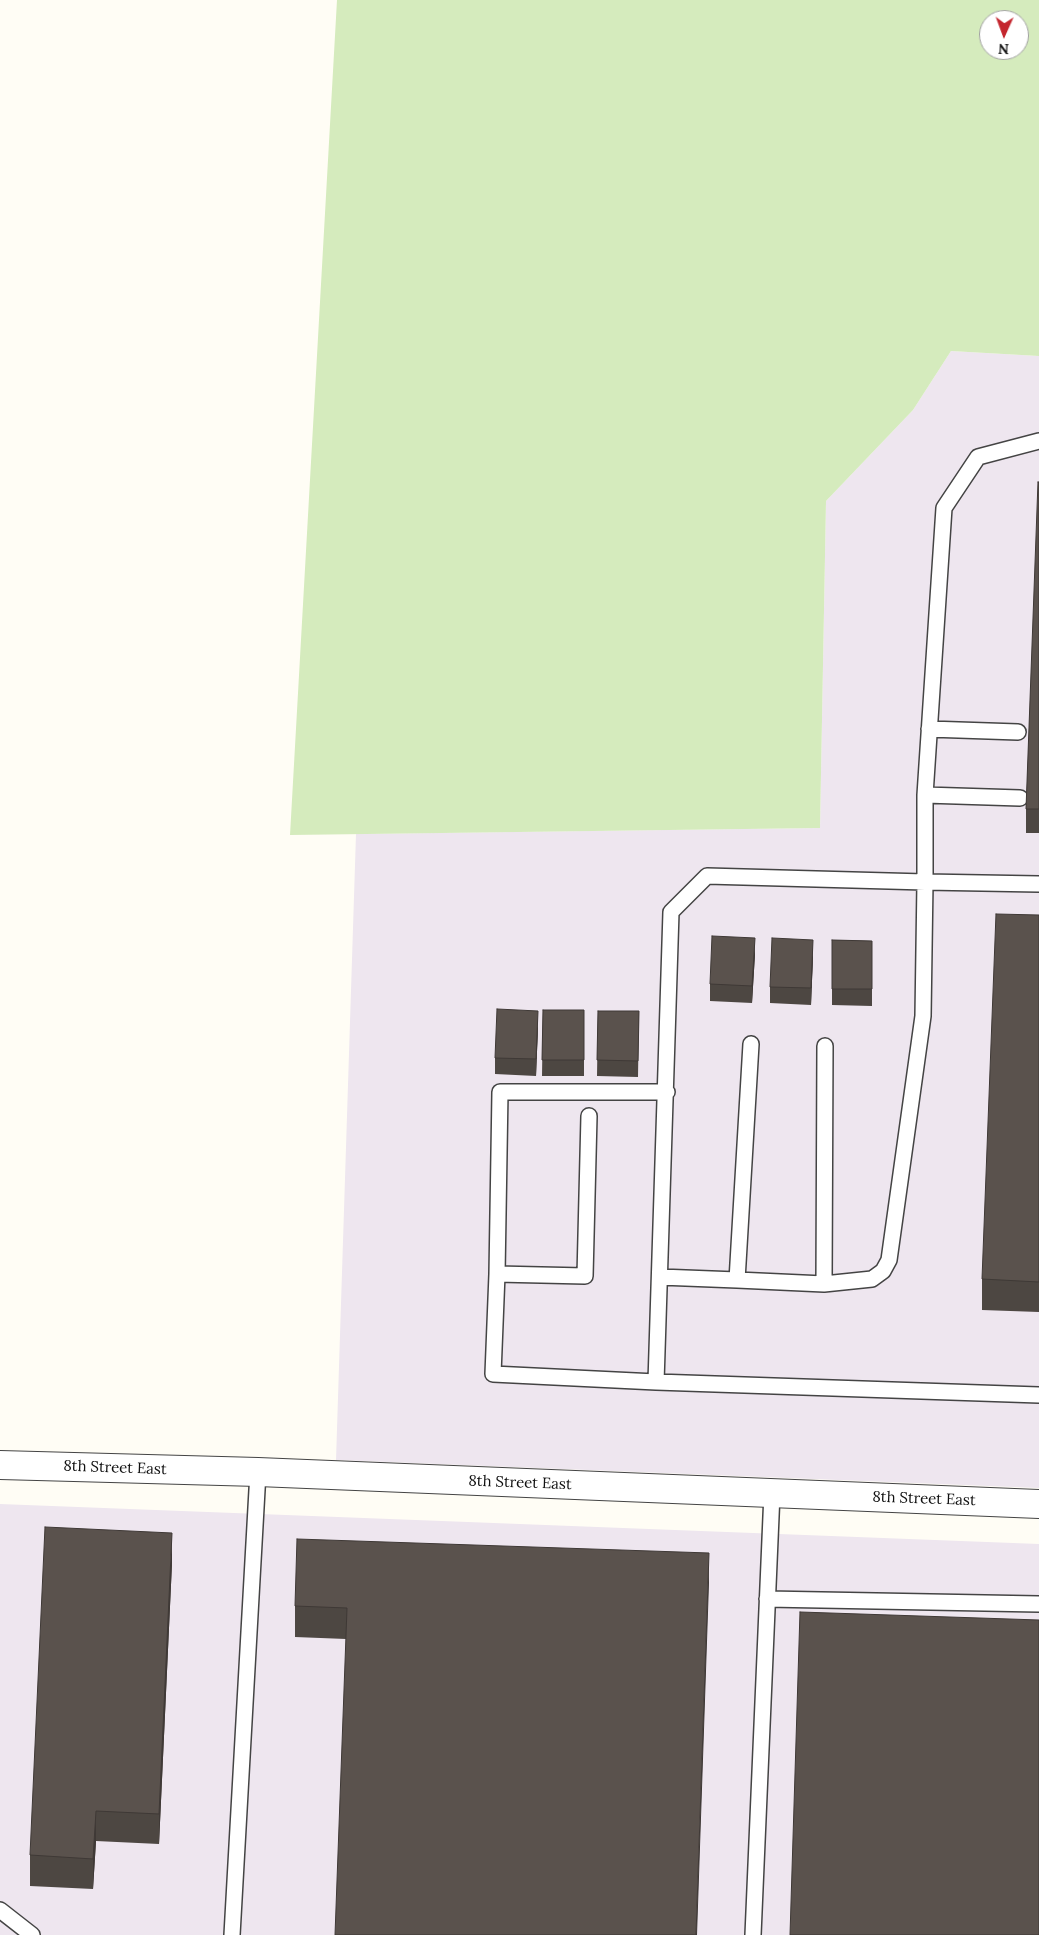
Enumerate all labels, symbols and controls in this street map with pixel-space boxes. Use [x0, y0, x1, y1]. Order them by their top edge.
north arrow [979, 10, 1029, 60]
text: N [998, 40, 1009, 58]
street label: 8th Street East [63, 1457, 167, 1479]
street label: 8th Street East [468, 1472, 572, 1494]
street label: 8th Street East [872, 1488, 976, 1510]

